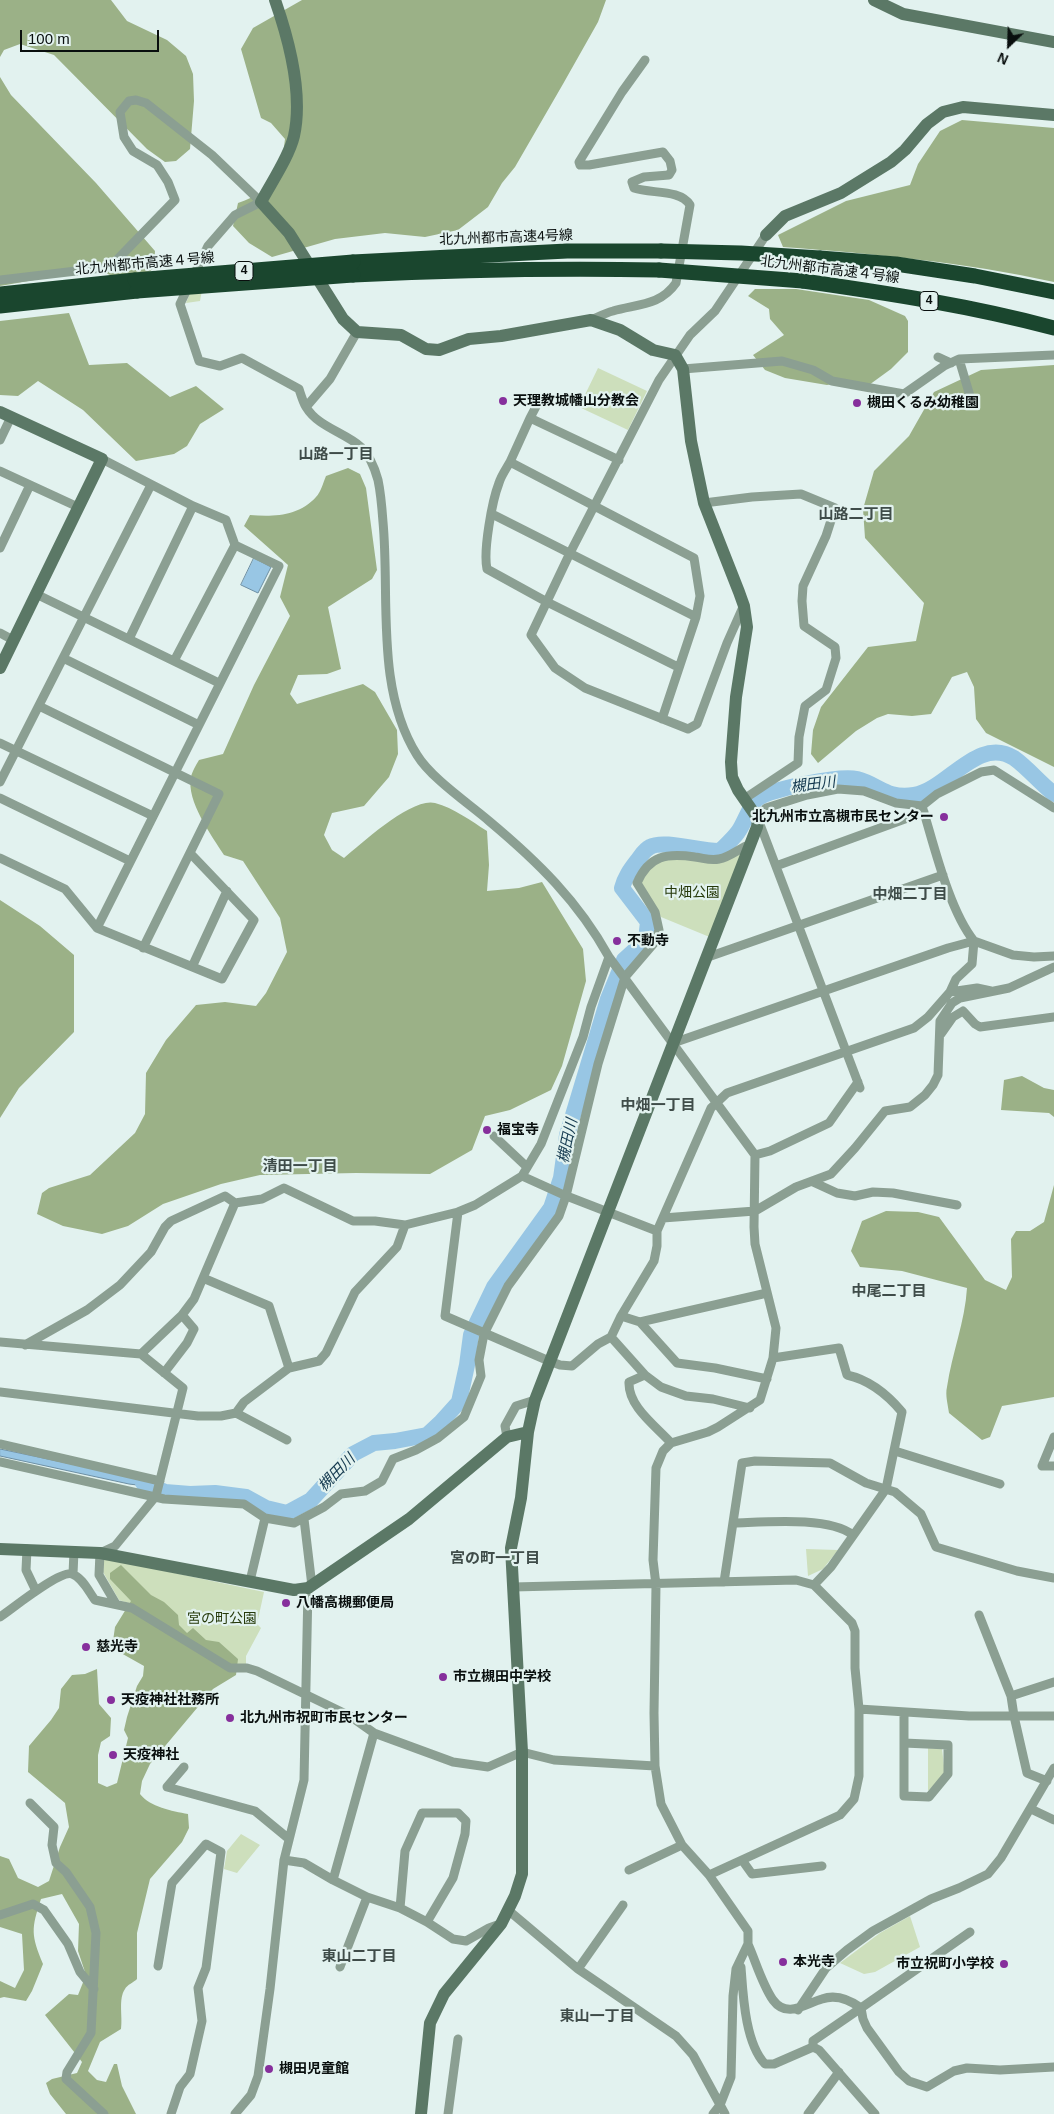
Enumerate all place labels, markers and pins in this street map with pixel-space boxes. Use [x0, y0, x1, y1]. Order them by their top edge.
place label: 天理教城幡山分教会 [513, 393, 639, 409]
marker: 天理教城幡山分教会 [497, 395, 509, 407]
place label: 槻田くるみ幼稚園 [867, 395, 979, 411]
marker: 槻田くるみ幼稚園 [851, 397, 863, 409]
place label: 北九州市立高槻市民センター [752, 809, 934, 825]
marker: 北九州市立高槻市民センター [938, 811, 950, 823]
place label: 不動寺 [627, 933, 669, 949]
marker: 不動寺 [611, 935, 623, 947]
place label: 福宝寺 [497, 1122, 539, 1138]
marker: 福宝寺 [481, 1124, 493, 1136]
place label: 八幡高槻郵便局 [296, 1595, 394, 1611]
marker: 八幡高槻郵便局 [280, 1597, 292, 1609]
place label: 慈光寺 [96, 1639, 138, 1655]
marker: 慈光寺 [80, 1641, 92, 1653]
place label: 市立槻田中学校 [453, 1669, 551, 1685]
marker: 市立槻田中学校 [437, 1671, 449, 1683]
place label: 天疫神社社務所 [121, 1692, 219, 1708]
marker: 天疫神社社務所 [105, 1694, 117, 1706]
place label: 北九州市祝町市民センター [240, 1710, 408, 1726]
marker: 北九州市祝町市民センター [224, 1712, 236, 1724]
place label: 天疫神社 [123, 1747, 179, 1763]
marker: 天疫神社 [107, 1749, 119, 1761]
place label: 本光寺 [793, 1954, 835, 1970]
marker: 本光寺 [777, 1956, 789, 1968]
place label: 市立祝町小学校 [896, 1956, 994, 1972]
marker: 市立祝町小学校 [998, 1958, 1010, 1970]
place label: 槻田児童館 [279, 2061, 349, 2077]
marker: 槻田児童館 [263, 2063, 275, 2075]

